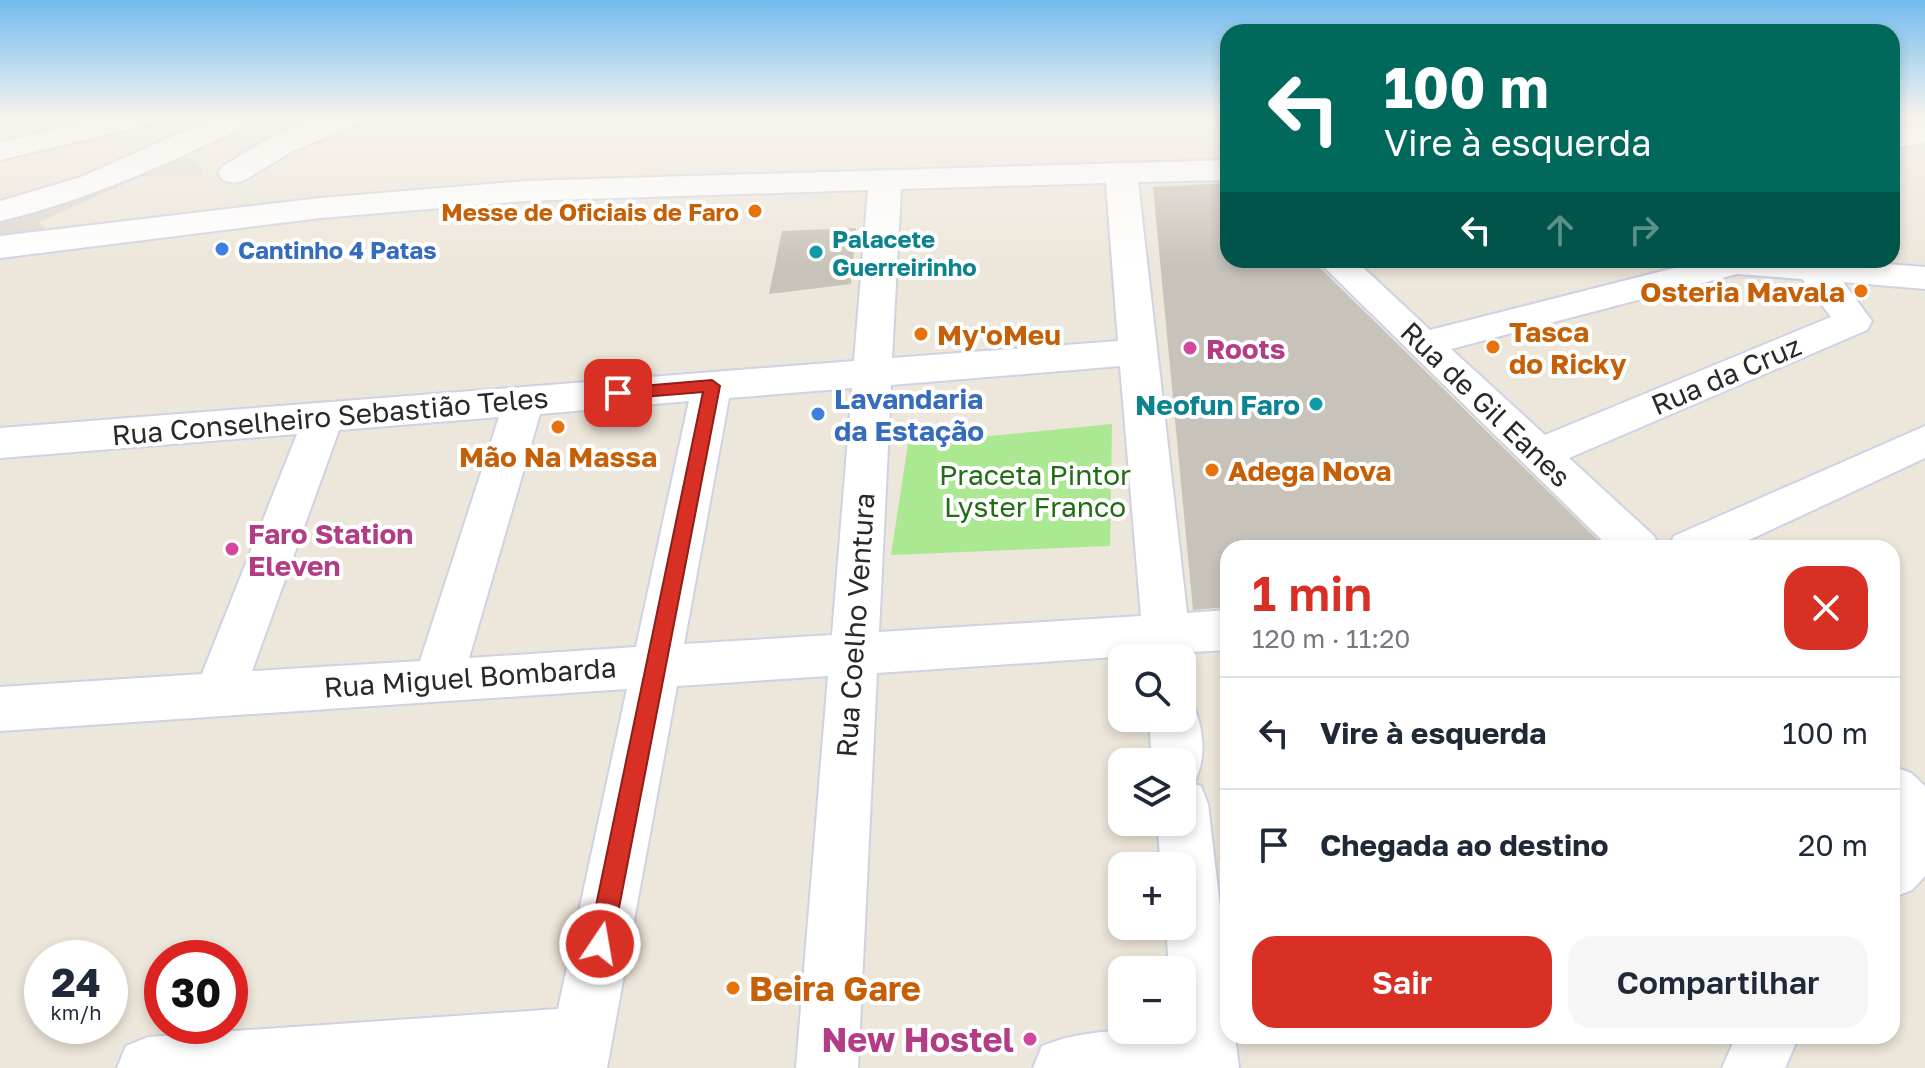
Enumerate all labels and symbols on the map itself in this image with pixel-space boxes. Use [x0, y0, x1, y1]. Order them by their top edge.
place label: Messe de Oficiais de Faro [441, 197, 739, 226]
marker: Messe de Oficiais de Faro [746, 202, 764, 220]
place label: Palacete Guerreirinho [832, 224, 977, 281]
place label: Cantinho 4 Patas [238, 235, 437, 264]
marker: Cantinho 4 Patas [213, 240, 231, 258]
marker: Palacete Guerreirinho [807, 243, 825, 261]
place label: Osteria Mavala [1640, 275, 1845, 308]
marker: Osteria Mavala [1852, 282, 1870, 300]
street label: Rua de Gil Eanes [1394, 315, 1578, 493]
place label: Tasca do Ricky [1509, 315, 1627, 380]
place label: My'oMeu [937, 318, 1061, 351]
marker: My'oMeu [912, 325, 930, 343]
street label: Rua da Cruz [1646, 329, 1806, 421]
place label: Roots [1206, 332, 1285, 365]
marker: Tasca do Ricky [1484, 338, 1502, 356]
marker: Roots [1181, 339, 1199, 357]
pin [584, 359, 652, 427]
street label: Rua Conselheiro Sebastião Teles [110, 380, 550, 452]
place label: Lavandaria da Estação [834, 382, 984, 447]
place label: Neofun Faro [1135, 388, 1300, 421]
marker: Neofun Faro [1307, 395, 1325, 413]
marker: Lavandaria da Estação [809, 405, 827, 423]
marker: Mão Na Massa [549, 418, 567, 436]
place label: Mão Na Massa [459, 440, 657, 473]
place label: Adega Nova [1228, 454, 1391, 487]
park label: Praceta Pintor Lyster Franco [939, 458, 1131, 523]
marker: Adega Nova [1203, 461, 1221, 479]
street label: Rua Coelho Ventura [829, 492, 881, 758]
place label: Faro Station Eleven [248, 517, 413, 582]
marker: Faro Station Eleven [223, 540, 241, 558]
street label: Rua Miguel Bombarda [323, 650, 617, 704]
position arrow [558, 902, 642, 986]
speed limit sign: 30 [144, 940, 248, 1044]
place label: Beira Gare [749, 968, 921, 1008]
marker: Beira Gare [724, 979, 742, 997]
place label: New Hostel [821, 1019, 1014, 1059]
marker: New Hostel [1021, 1030, 1039, 1048]

